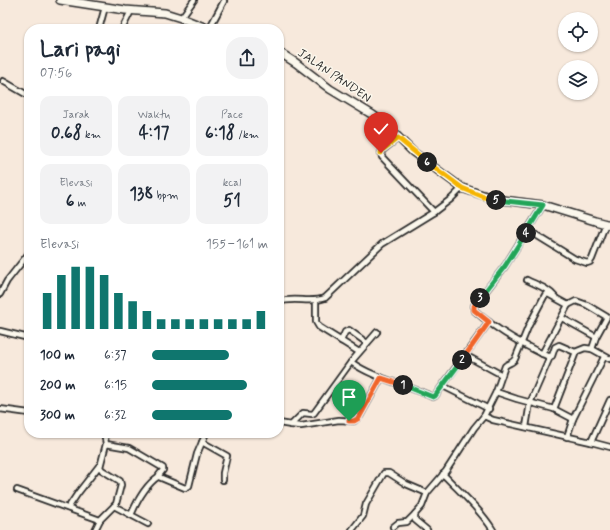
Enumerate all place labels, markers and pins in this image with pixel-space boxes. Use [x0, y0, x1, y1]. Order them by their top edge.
pin [364, 112, 398, 153]
pin: 6 [417, 152, 437, 172]
pin: 5 [486, 190, 506, 210]
pin: 4 [516, 223, 536, 243]
pin: 3 [470, 288, 490, 308]
pin: 2 [452, 350, 472, 370]
pin: 1 [393, 375, 413, 395]
pin [332, 380, 366, 421]

